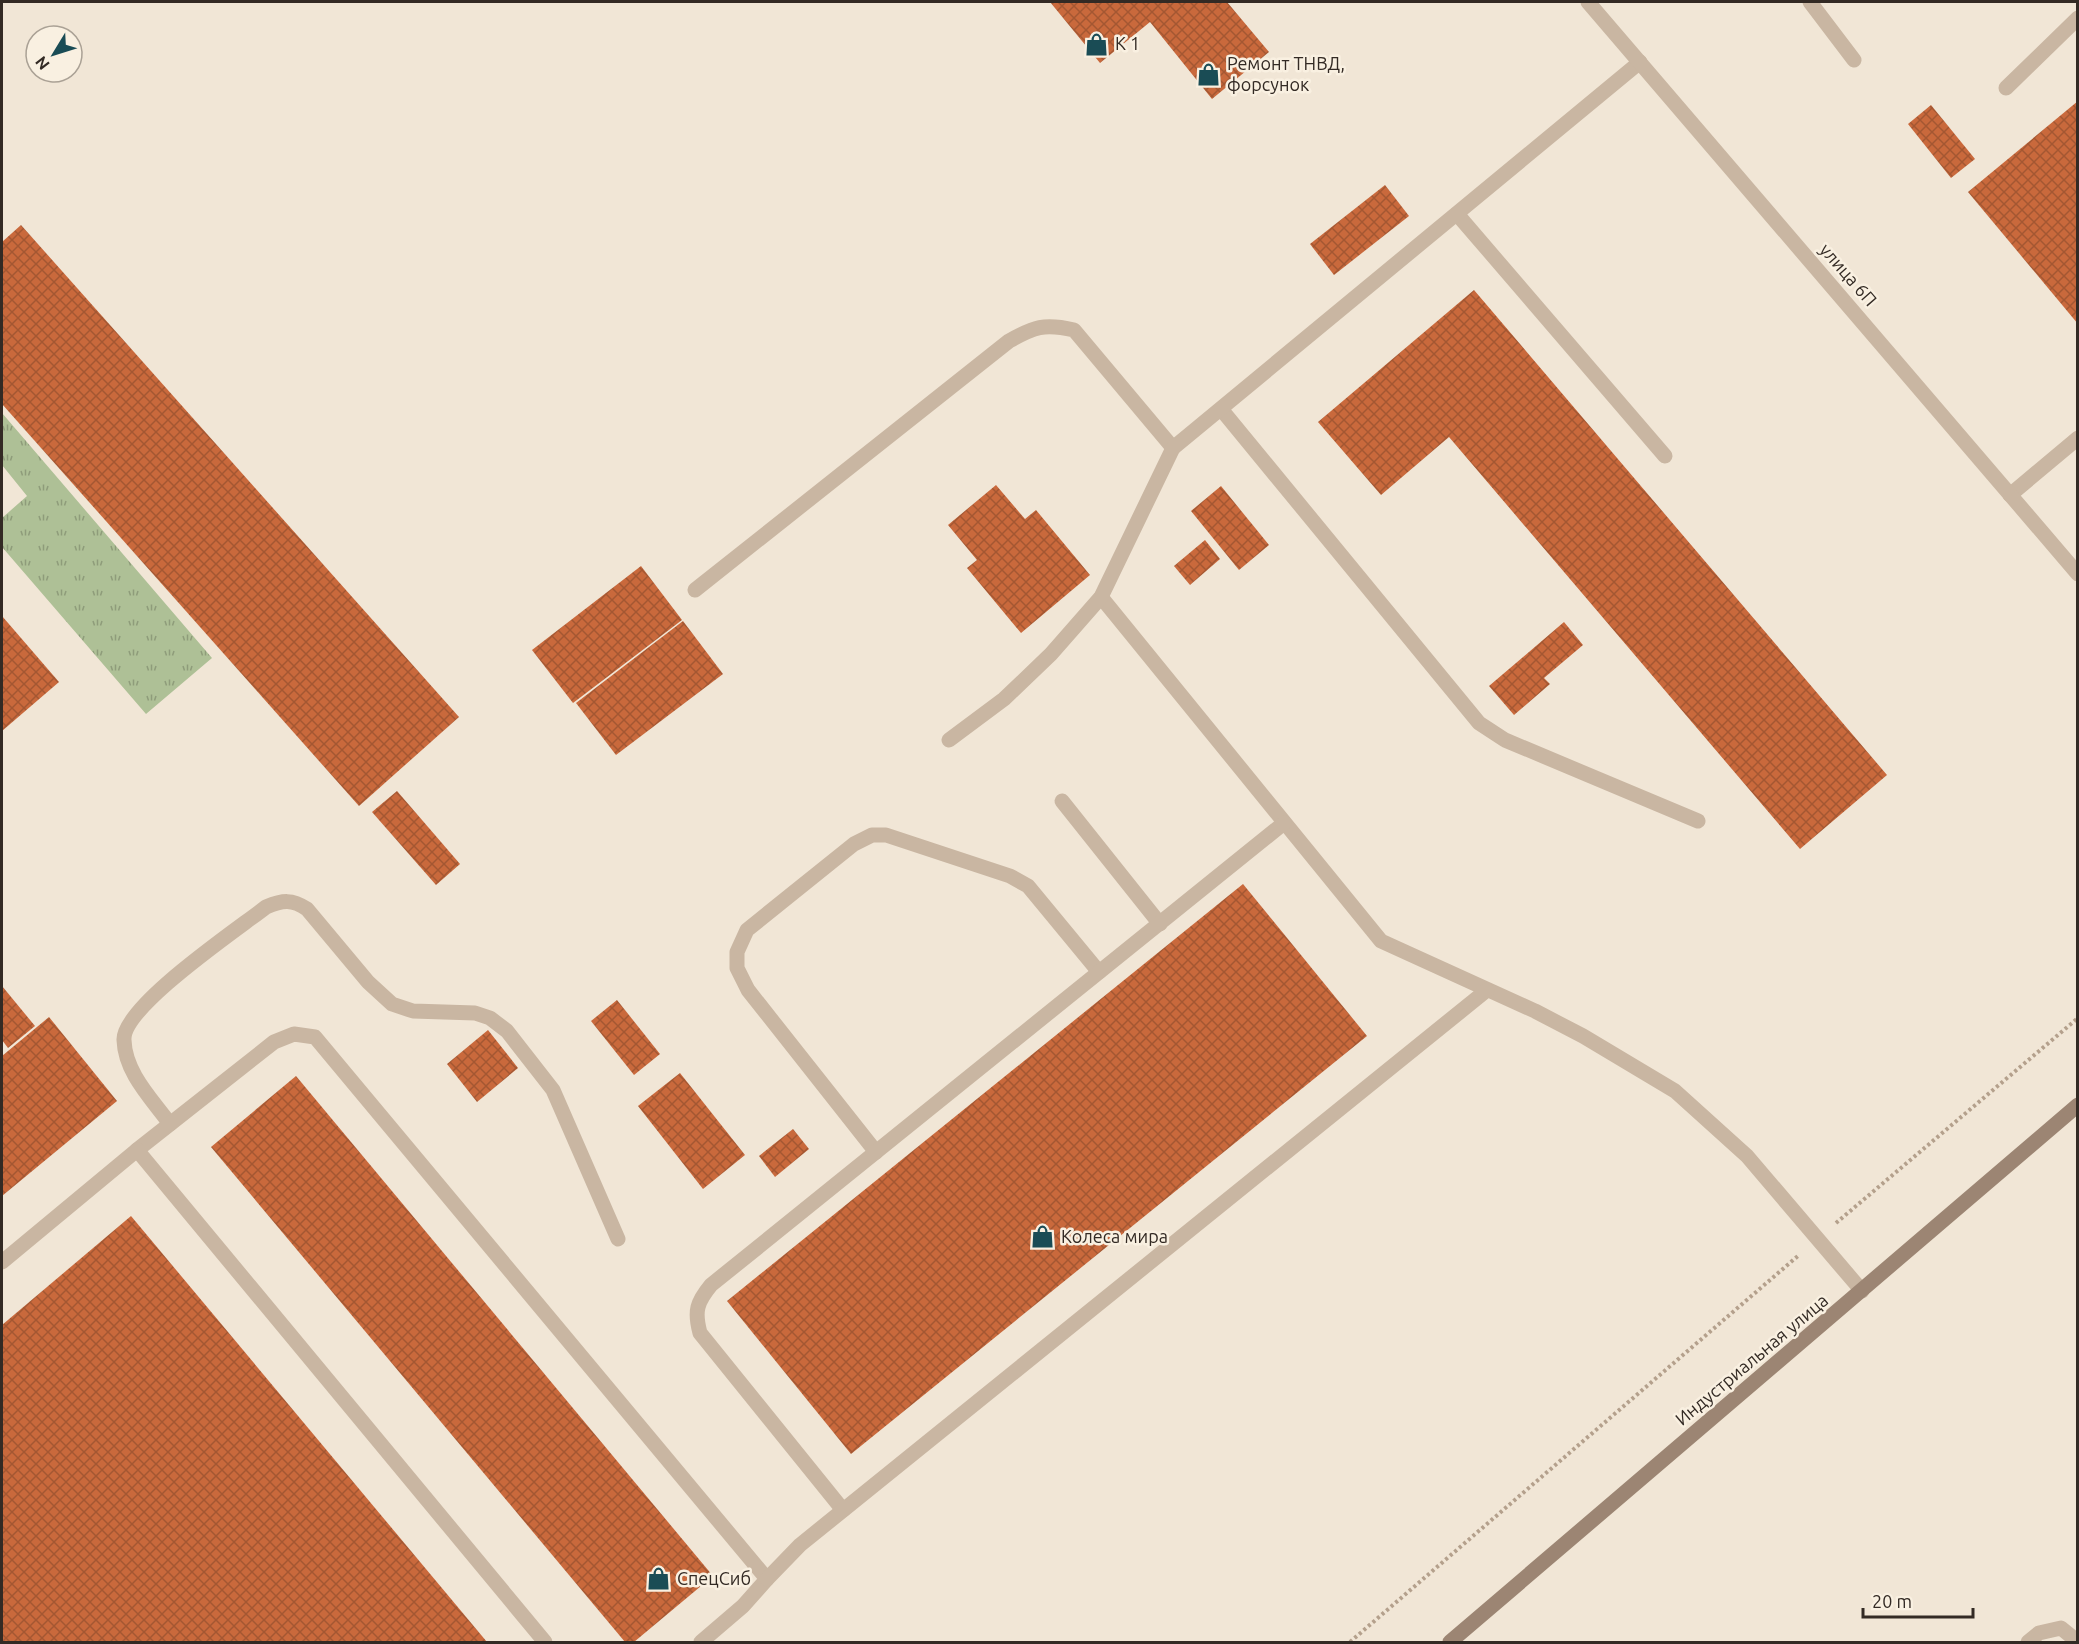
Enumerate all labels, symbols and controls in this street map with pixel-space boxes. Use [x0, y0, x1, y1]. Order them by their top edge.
north arrow [24, 24, 84, 84]
shop icon: К 1 [1084, 31, 1110, 57]
place label: К 1 [1115, 33, 1140, 53]
text: N [31, 53, 53, 73]
place label: Ремонт ТНВД, форсунок [1227, 53, 1345, 94]
shop icon: Ремонт ТНВД, форсунок [1196, 61, 1222, 87]
street label: улица 6П [1816, 239, 1881, 310]
shop icon: Колеса мира [1030, 1224, 1056, 1250]
place label: Колеса мира [1061, 1226, 1168, 1246]
street label: Индустриальная улица [1671, 1290, 1832, 1429]
shop icon: СпецСиб [646, 1566, 672, 1592]
place label: СпецСиб [677, 1568, 751, 1588]
scale bar [1863, 1581, 1972, 1619]
text: 20 m [1872, 1591, 1912, 1611]

